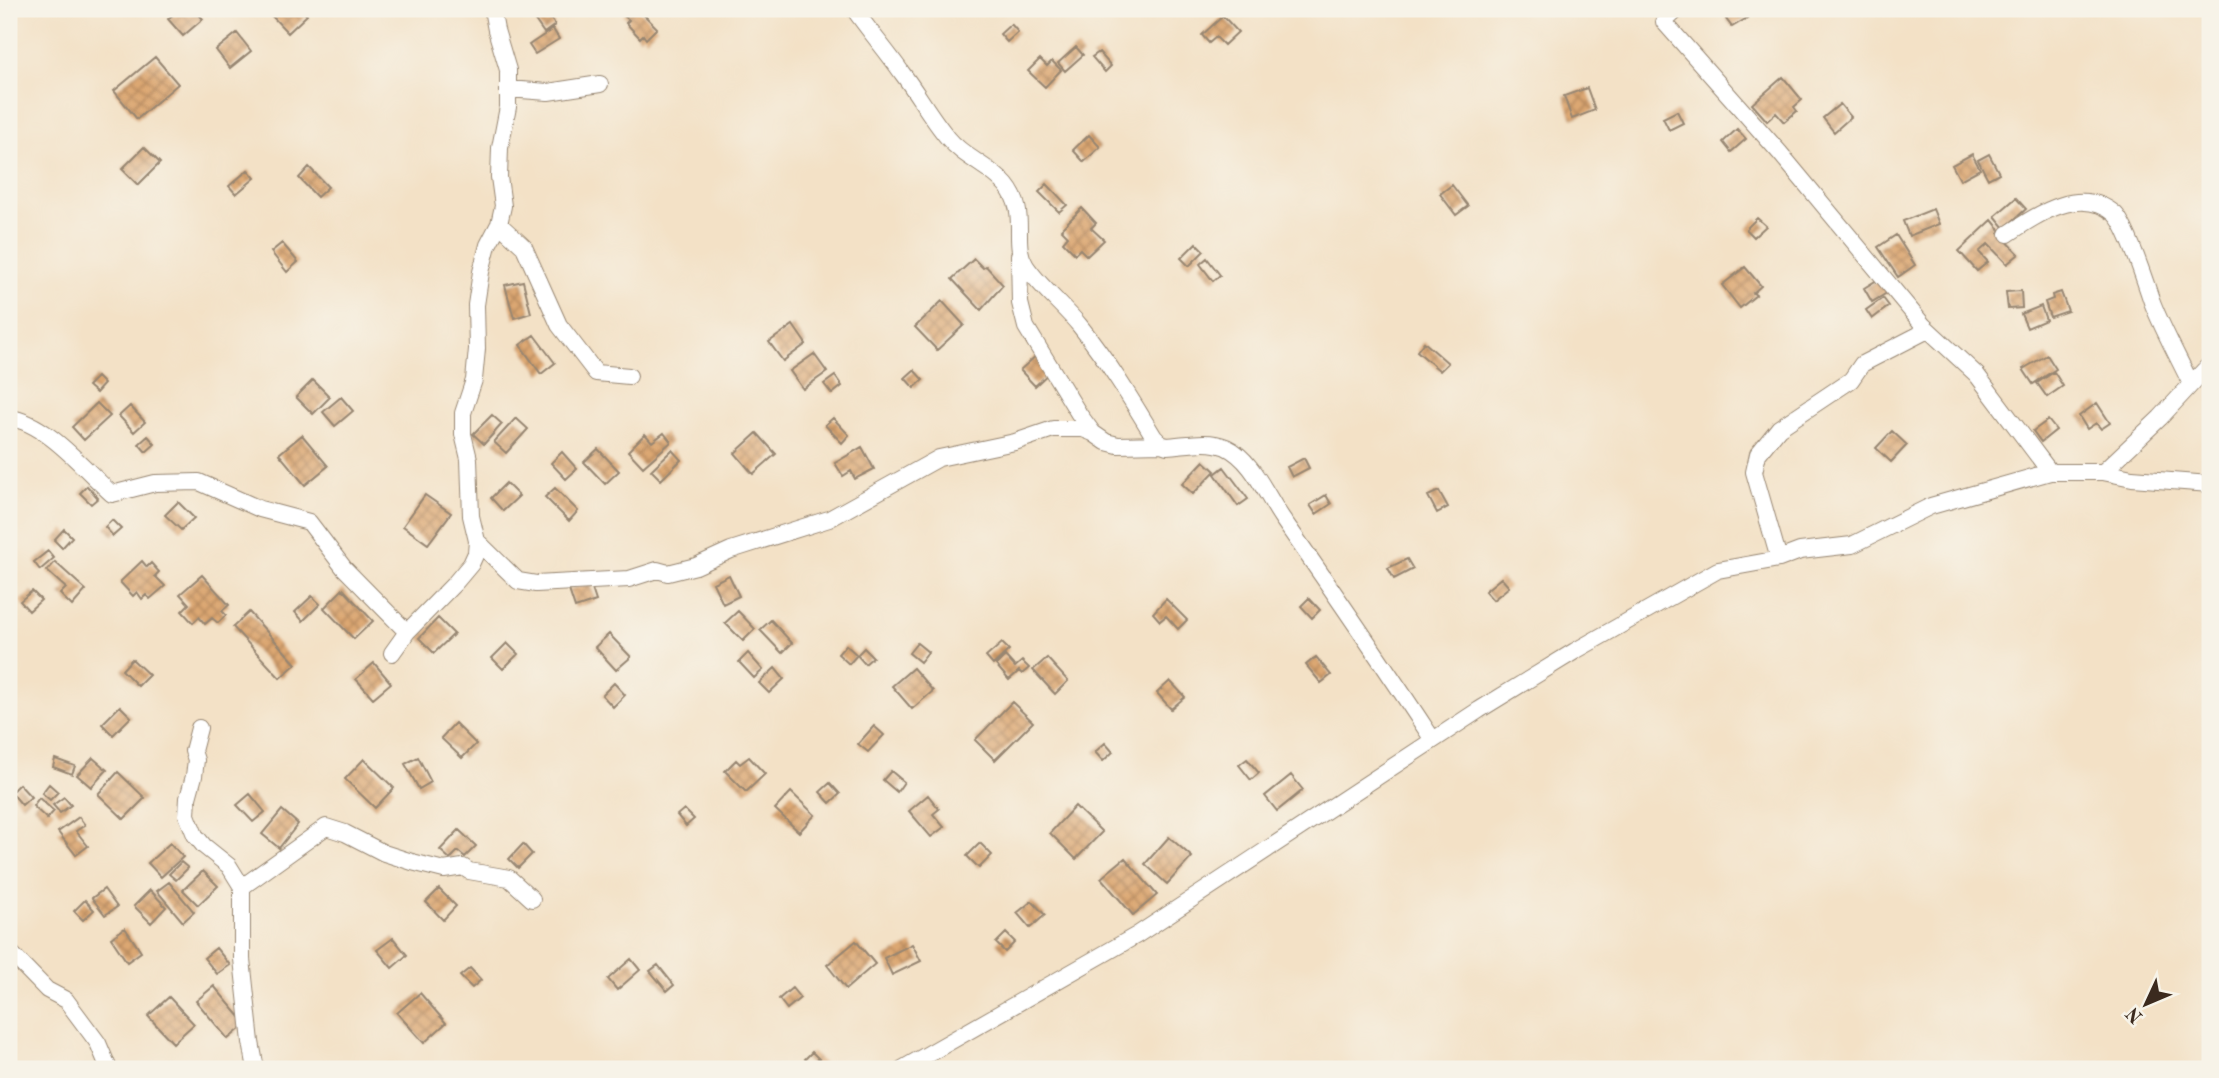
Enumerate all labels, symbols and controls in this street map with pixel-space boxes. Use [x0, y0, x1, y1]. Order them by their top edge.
north arrow [2110, 970, 2180, 1040]
text: N [2123, 1002, 2147, 1026]

